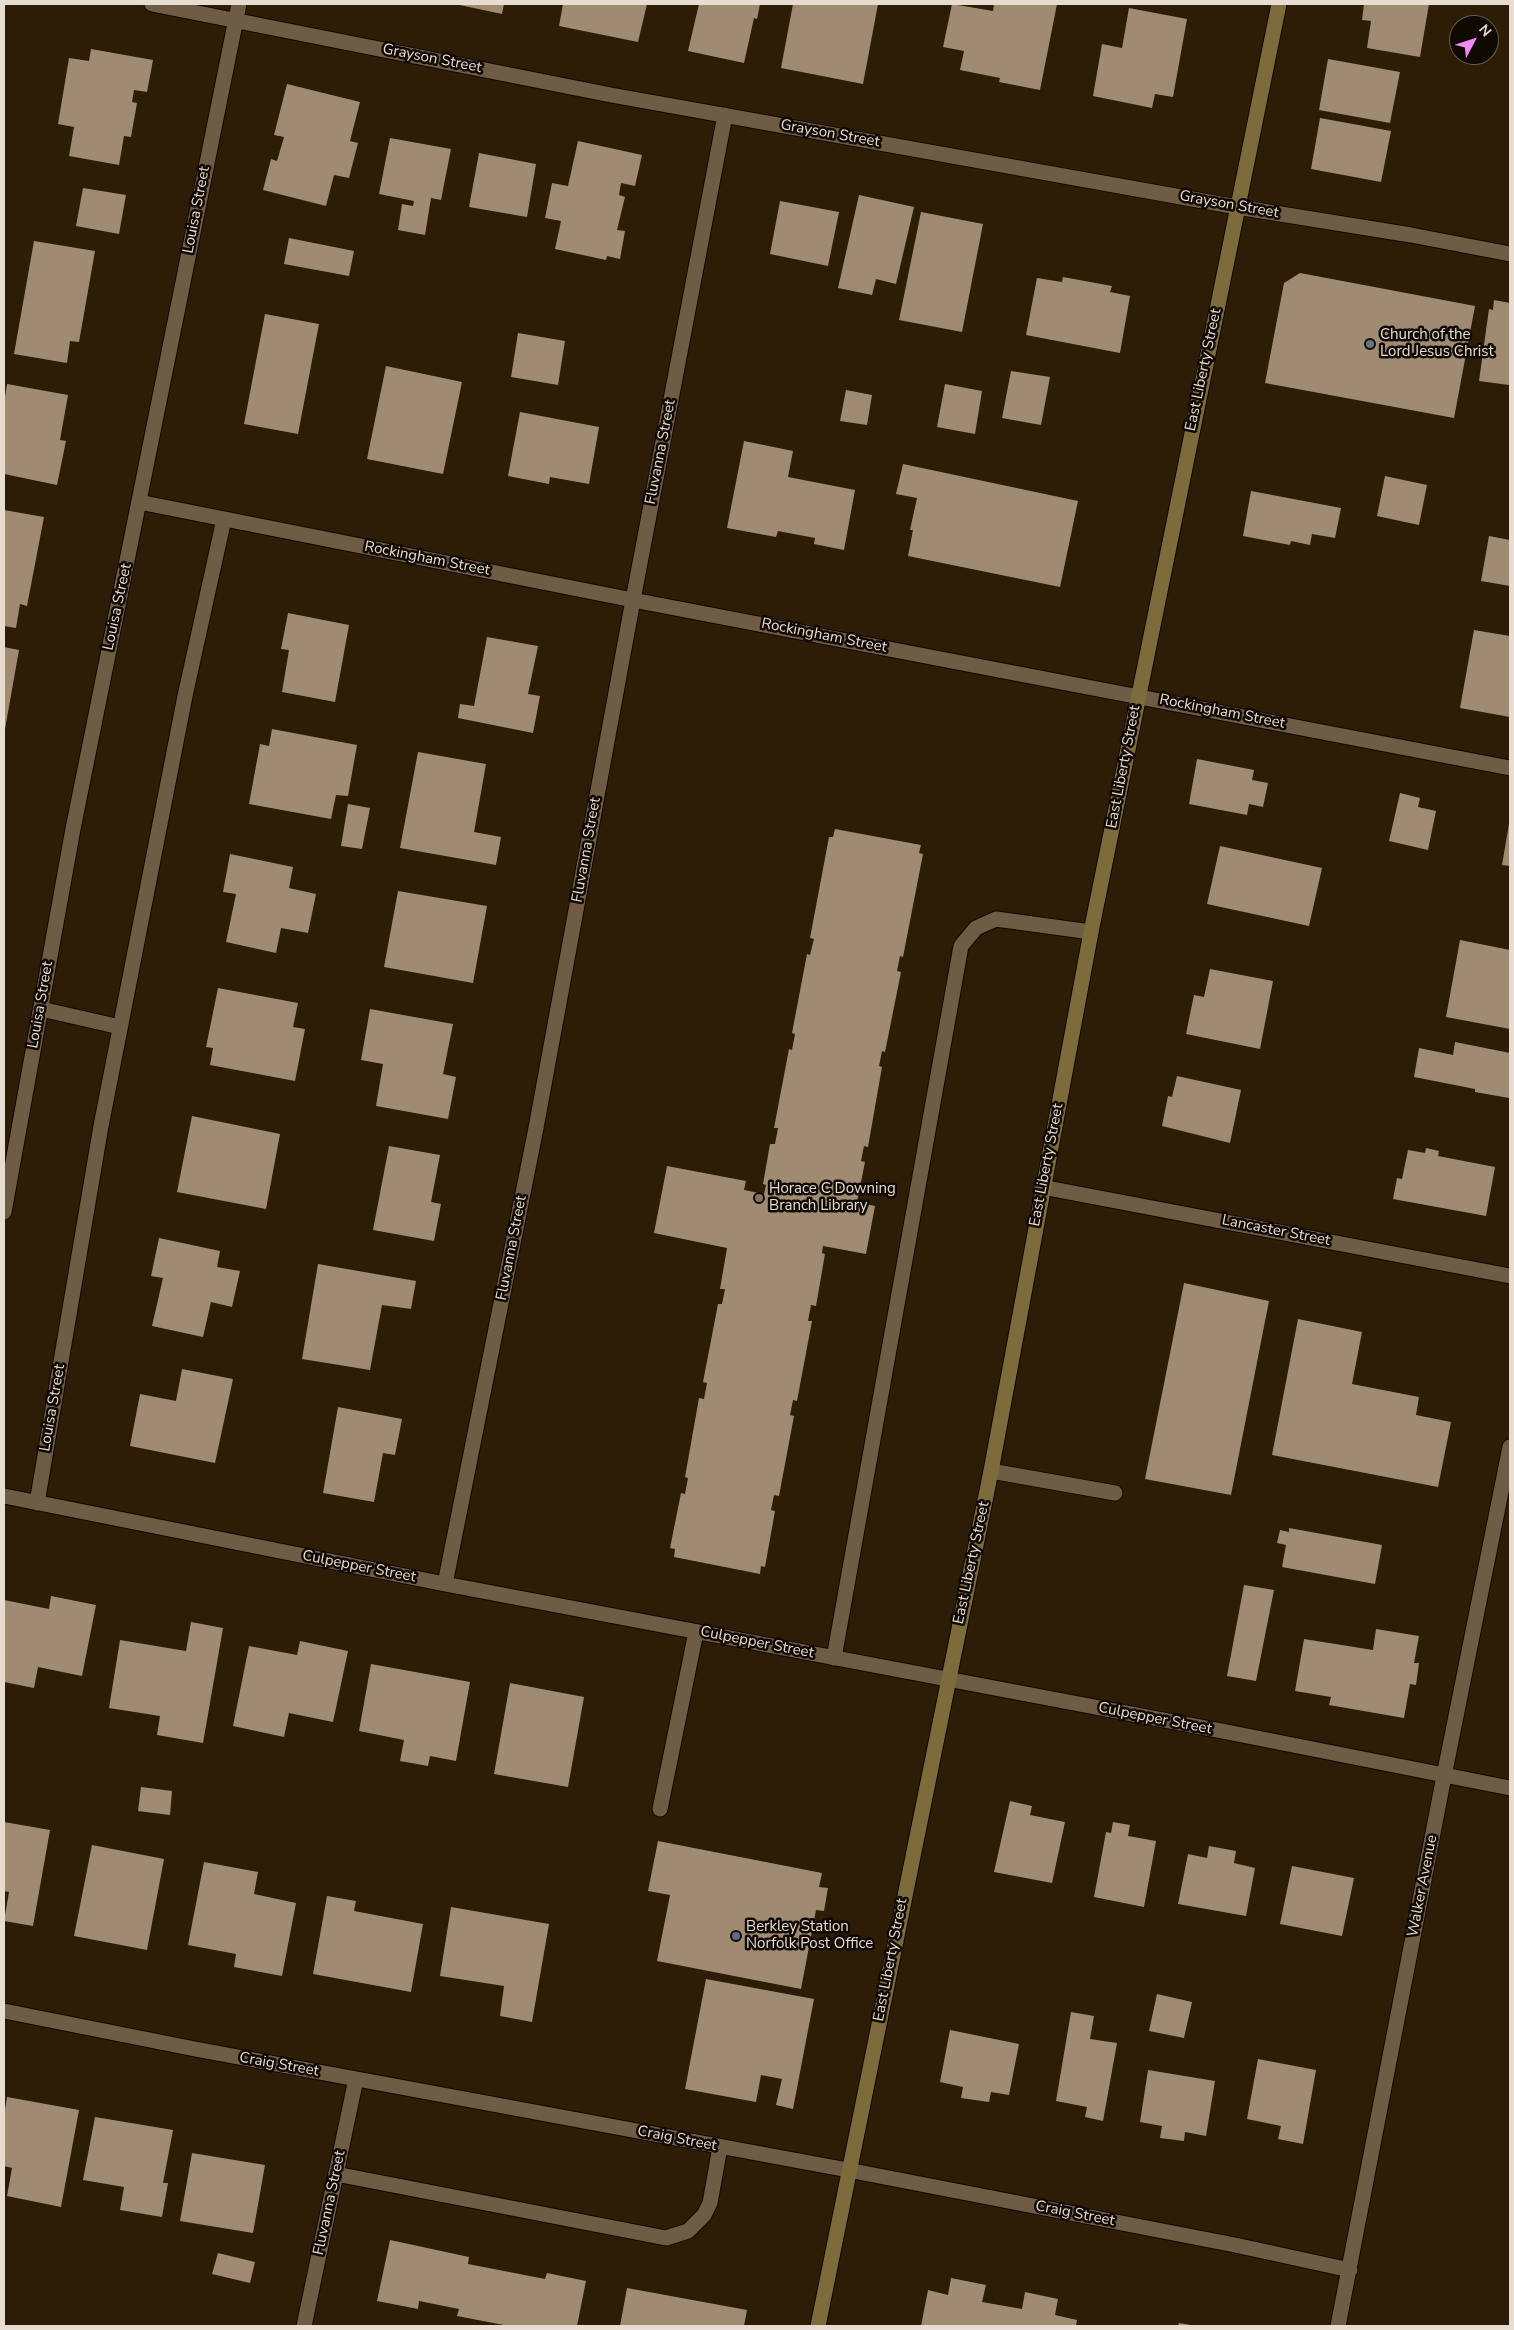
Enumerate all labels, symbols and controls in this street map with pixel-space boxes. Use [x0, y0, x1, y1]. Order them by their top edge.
north arrow [1449, 15, 1499, 65]
text: N [1474, 21, 1496, 41]
street label: Grayson Street [381, 41, 483, 77]
street label: Grayson Street [779, 116, 881, 152]
street label: Louisa Street [180, 165, 214, 255]
street label: Grayson Street [1178, 187, 1280, 223]
street label: East Liberty Street [1182, 307, 1226, 433]
place label: Church of the Lord Jesus Christ [1380, 326, 1494, 361]
marker: Church of the Lord Jesus Christ [1364, 338, 1376, 350]
street label: Fluvanna Street [642, 398, 680, 506]
street label: Rockingham Street [363, 538, 491, 580]
street label: Louisa Street [100, 562, 136, 652]
street label: Rockingham Street [760, 615, 888, 657]
street label: Rockingham Street [1158, 691, 1286, 733]
street label: East Liberty Street [1103, 704, 1145, 830]
street label: Fluvanna Street [569, 796, 605, 904]
street label: Louisa Street [24, 960, 58, 1050]
street label: East Liberty Street [1026, 1102, 1068, 1228]
place label: Horace C Downing Branch Library [769, 1180, 896, 1215]
marker: Horace C Downing Branch Library [753, 1192, 765, 1204]
street label: Fluvanna Street [493, 1194, 531, 1302]
street label: Lancaster Street [1220, 1212, 1332, 1250]
street label: Louisa Street [36, 1363, 70, 1453]
street label: East Liberty Street [950, 1500, 994, 1626]
street label: Culpepper Street [301, 1547, 417, 1587]
street label: Culpepper Street [699, 1623, 815, 1663]
street label: Culpepper Street [1097, 1699, 1213, 1739]
street label: Walker Avenue [1404, 1833, 1442, 1939]
street label: East Liberty Street [870, 1897, 912, 2023]
place label: Berkley Station Norfolk Post Office [746, 1918, 873, 1953]
marker: Berkley Station Norfolk Post Office [730, 1930, 742, 1942]
street label: Craig Street [238, 2049, 320, 2081]
street label: Craig Street [636, 2122, 718, 2156]
street label: Fluvanna Street [310, 2149, 350, 2257]
street label: Craig Street [1034, 2197, 1116, 2231]

